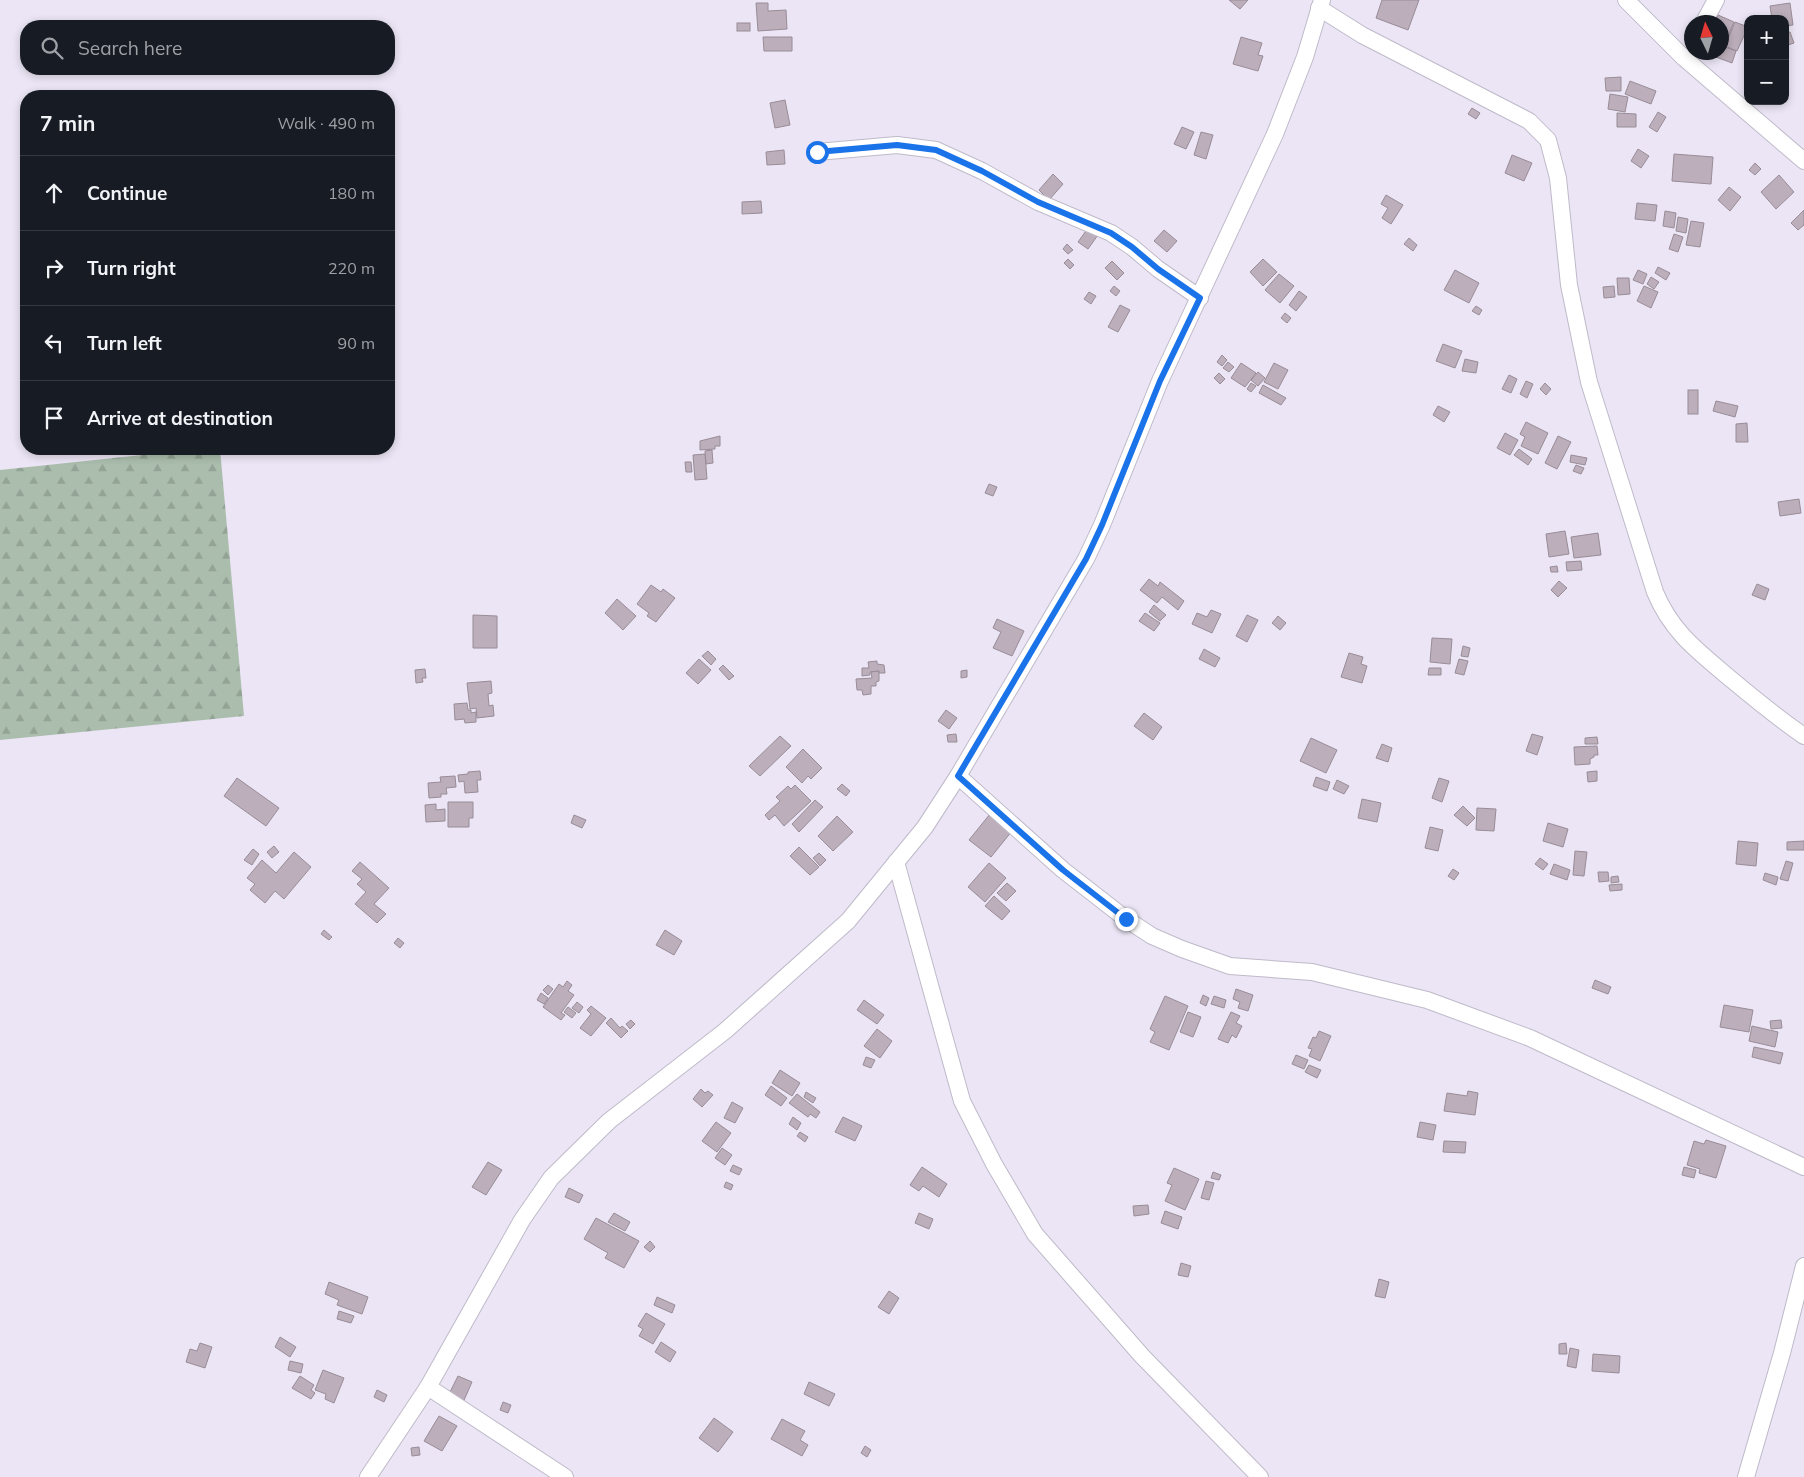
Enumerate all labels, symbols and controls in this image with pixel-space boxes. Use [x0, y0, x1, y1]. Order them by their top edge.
north arrow [1684, 15, 1729, 60]
map controls [1744, 15, 1789, 105]
button: + [1744, 15, 1789, 60]
search box [20, 20, 395, 75]
icon: search [38, 34, 66, 62]
text: Search here [78, 36, 182, 60]
button: − [1744, 60, 1789, 105]
text: 7 min [40, 110, 95, 136]
text: Walk · 490 m [277, 113, 375, 133]
route start [806, 141, 829, 164]
icon: ahead [40, 179, 68, 207]
text: Continue [87, 181, 167, 205]
text: 180 m [328, 183, 375, 203]
icon: right [40, 254, 68, 282]
text: Turn right [87, 256, 176, 280]
text: 220 m [328, 258, 375, 278]
icon: left [40, 329, 68, 357]
text: Turn left [87, 331, 162, 355]
text: 90 m [338, 333, 375, 353]
icon: arrive [40, 404, 68, 432]
text: Arrive at destination [87, 406, 273, 430]
route end [1115, 908, 1138, 931]

